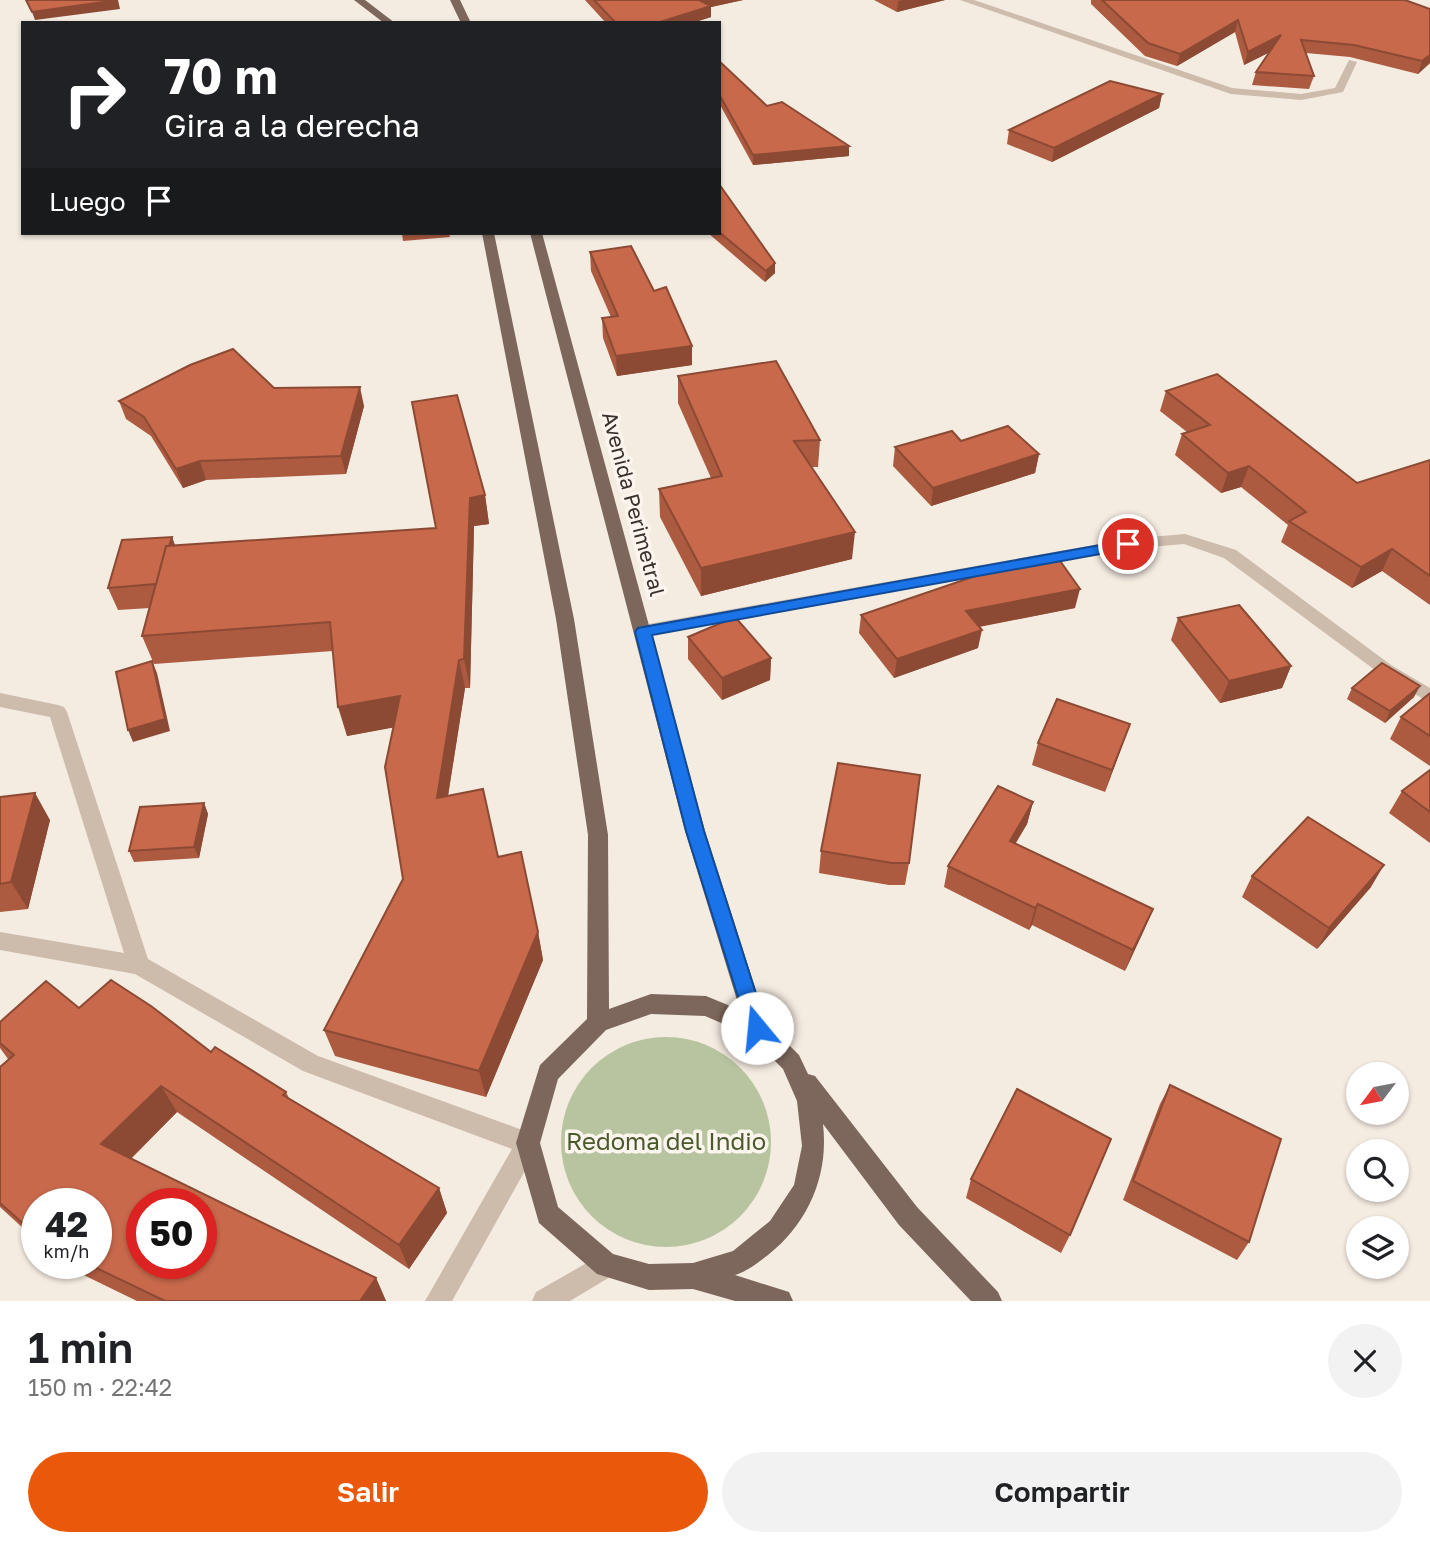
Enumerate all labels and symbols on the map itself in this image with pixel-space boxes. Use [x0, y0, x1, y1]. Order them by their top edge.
street label: Avenida Perimetral [597, 409, 671, 599]
pin [1098, 514, 1158, 574]
position arrow [720, 991, 794, 1065]
north arrow [1346, 1062, 1409, 1125]
park label: Redoma del Indio [566, 1126, 766, 1155]
speed limit sign: 50 [126, 1188, 217, 1279]

